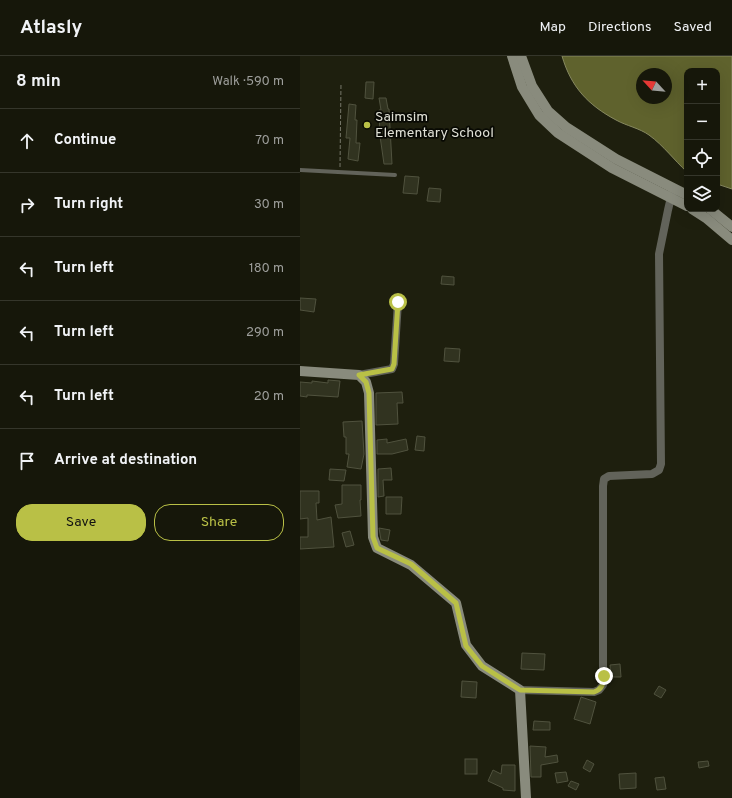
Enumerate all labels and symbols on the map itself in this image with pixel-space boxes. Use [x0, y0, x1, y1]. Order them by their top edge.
north arrow [636, 68, 672, 104]
place label: Saimsim Elementary School [375, 109, 494, 142]
marker: Saimsim Elementary School [362, 120, 372, 130]
route start [389, 293, 407, 311]
route end [595, 667, 613, 685]

